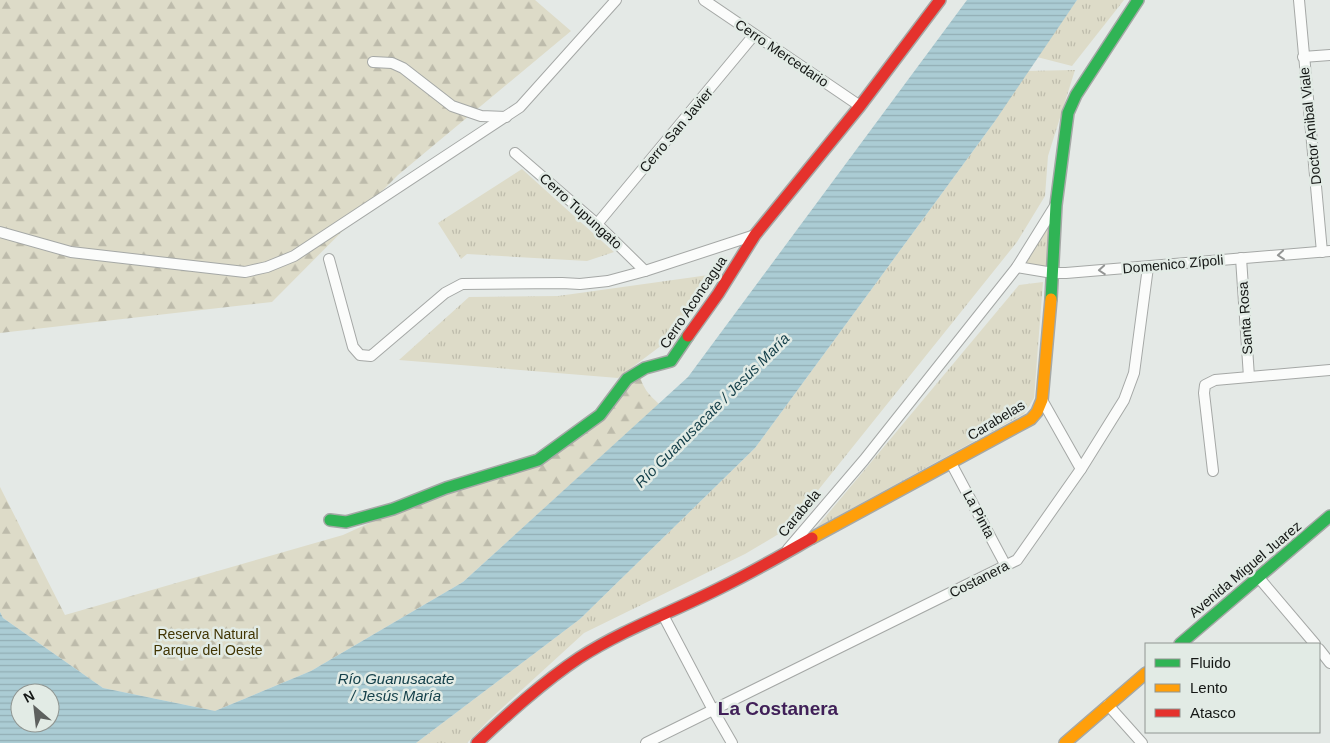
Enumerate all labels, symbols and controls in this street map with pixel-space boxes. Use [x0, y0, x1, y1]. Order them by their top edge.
street label: Cerro Mercedario [732, 16, 832, 90]
street label: Doctor Anibal Viale [1296, 66, 1324, 186]
street label: Cerro San Javier [636, 84, 716, 175]
street label: Cerro Tupungato [537, 170, 626, 252]
one-way arrow [1277, 249, 1285, 260]
street label: Domenico Zípoli [1122, 252, 1224, 276]
street label: Cerro Aconcagua [656, 253, 730, 351]
one-way arrow [1098, 265, 1106, 276]
street label: Santa Rosa [1234, 281, 1256, 355]
water label: Río Guanusacate / Jesús María [631, 329, 793, 491]
street label: Carabelas [965, 397, 1027, 443]
street label: Carabela [775, 486, 824, 540]
street label: La Pinta [960, 488, 998, 541]
street label: Avenida Miguel Juarez [1186, 517, 1304, 621]
street label: Costanera [947, 557, 1012, 601]
park label: Reserva Natural Parque del Oeste [154, 626, 263, 658]
legend [1145, 643, 1320, 733]
text: Fluido [1190, 654, 1231, 671]
water label: Río Guanusacate / Jesús María [338, 670, 454, 704]
text: Lento [1190, 679, 1228, 696]
north arrow [10, 683, 60, 733]
text: N [21, 687, 37, 706]
district label: La Costanera [718, 698, 839, 719]
text: Atasco [1190, 704, 1236, 721]

